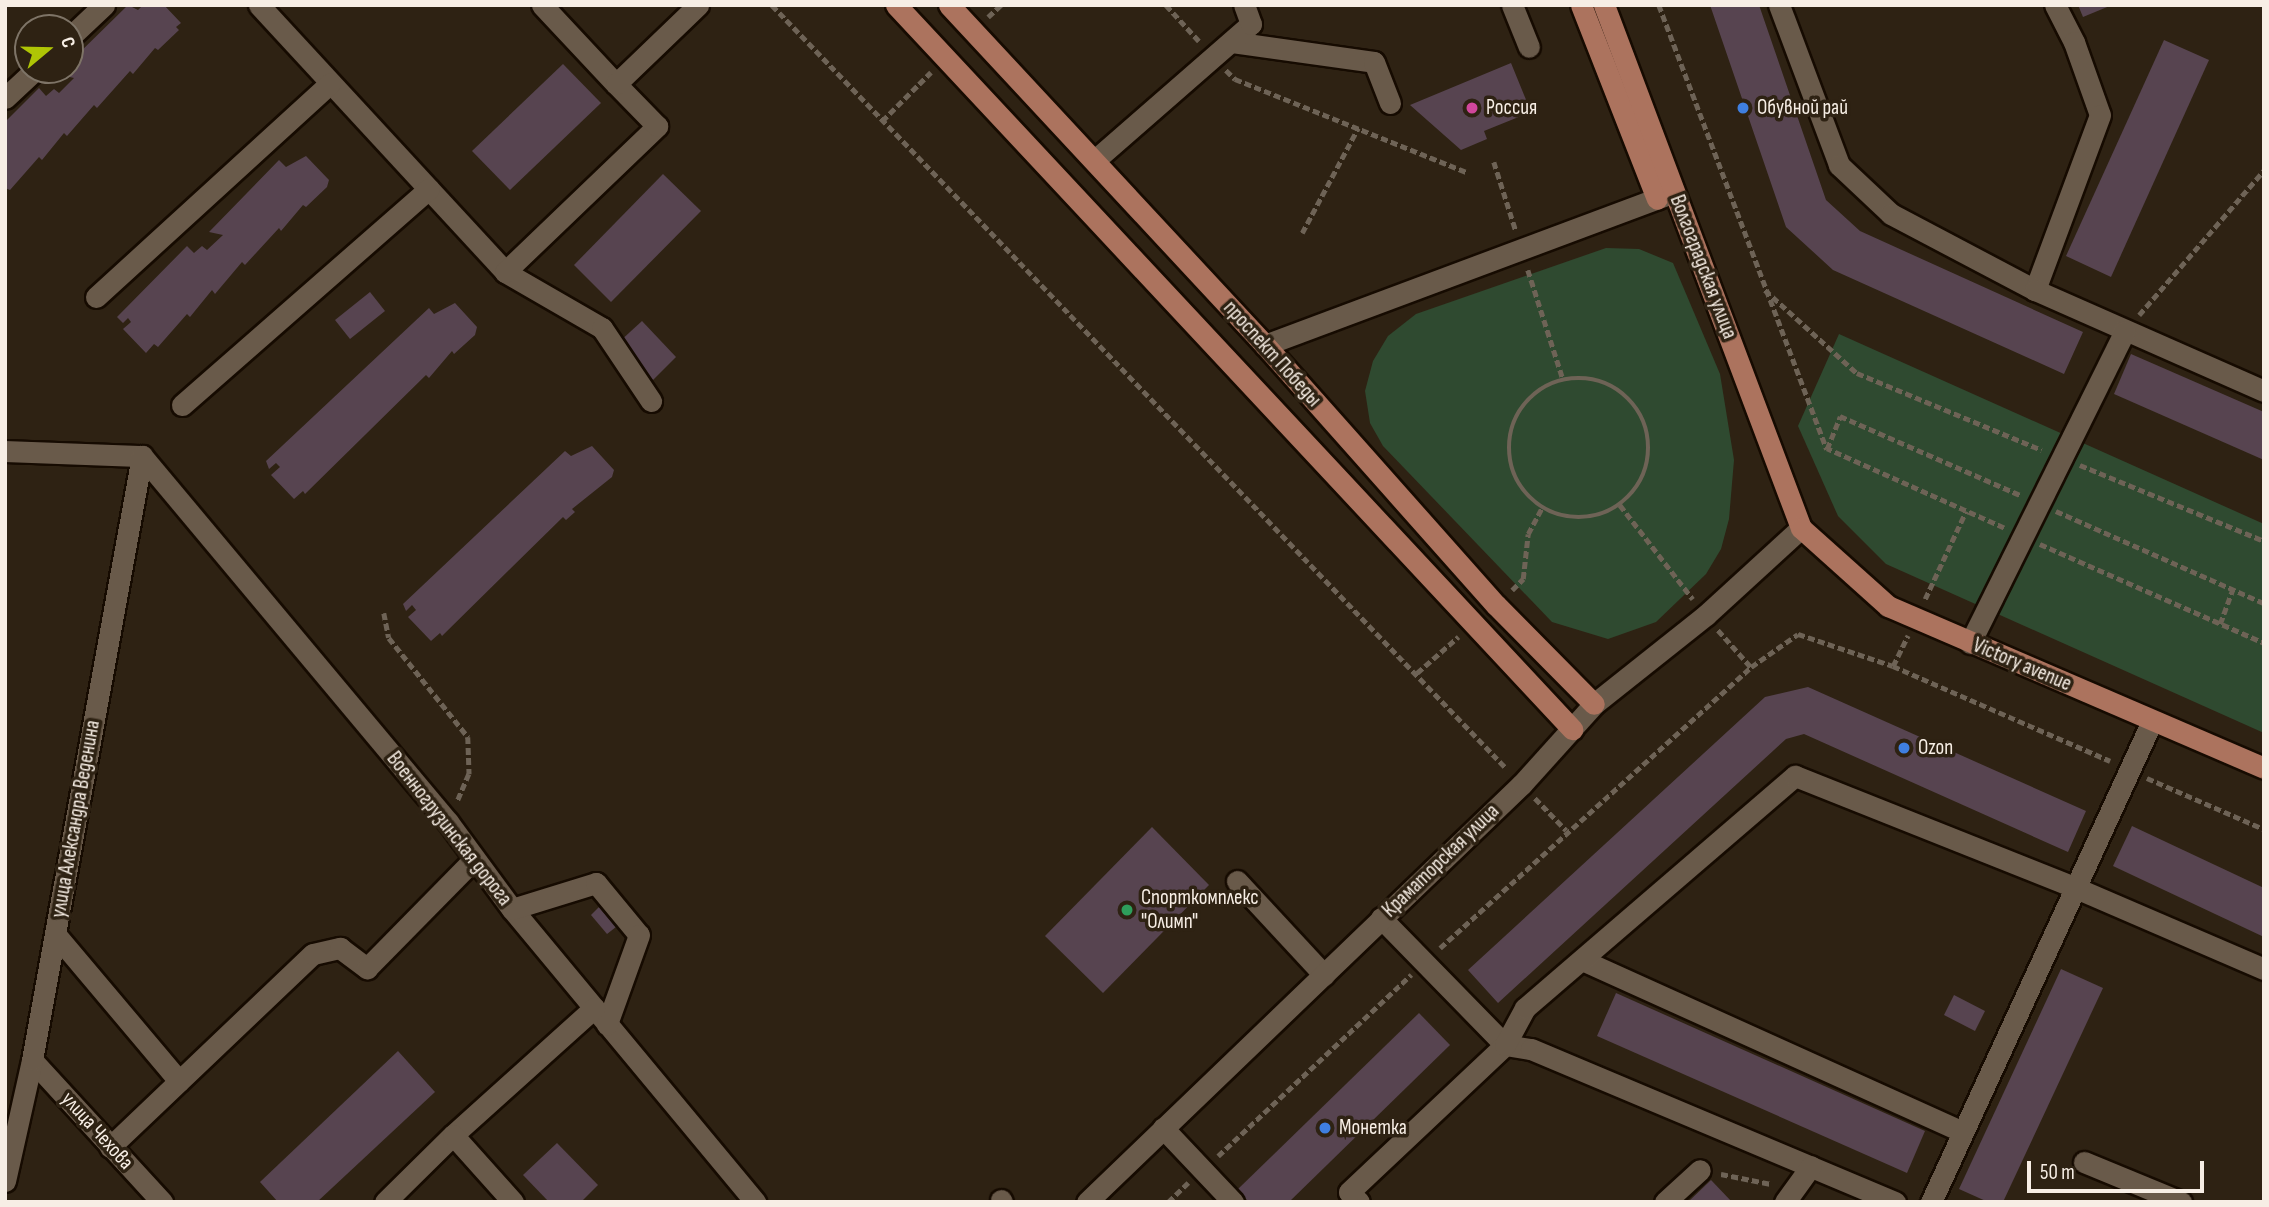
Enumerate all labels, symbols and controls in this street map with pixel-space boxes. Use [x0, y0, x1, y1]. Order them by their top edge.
north arrow [14, 14, 84, 84]
text: С [55, 34, 80, 51]
place label: Россия [1486, 95, 1537, 121]
place label: Обувной рай [1757, 95, 1848, 121]
marker: Россия [1464, 100, 1480, 116]
marker: Обувной рай [1735, 100, 1751, 116]
street label: Волгоградская улица [1664, 192, 1742, 342]
street label: проспект Победы [1218, 296, 1326, 412]
street label: Victory avenue [1969, 633, 2075, 697]
street label: улица Александра Веденина [46, 718, 106, 920]
place label: Ozon [1918, 735, 1953, 761]
marker: Ozon [1896, 740, 1912, 756]
street label: Военногрузинская дорога [381, 747, 517, 911]
street label: Краматорская улица [1377, 799, 1505, 923]
place label: Спорткомплекс "Олимп" [1141, 885, 1259, 935]
marker: Спорткомплекс "Олимп" [1119, 902, 1135, 918]
street label: улица Чехова [56, 1087, 138, 1175]
place label: Монетка [1339, 1115, 1407, 1141]
marker: Монетка [1317, 1120, 1333, 1136]
scale bar [2031, 1148, 2208, 1192]
text: 50 m [2040, 1160, 2075, 1185]

